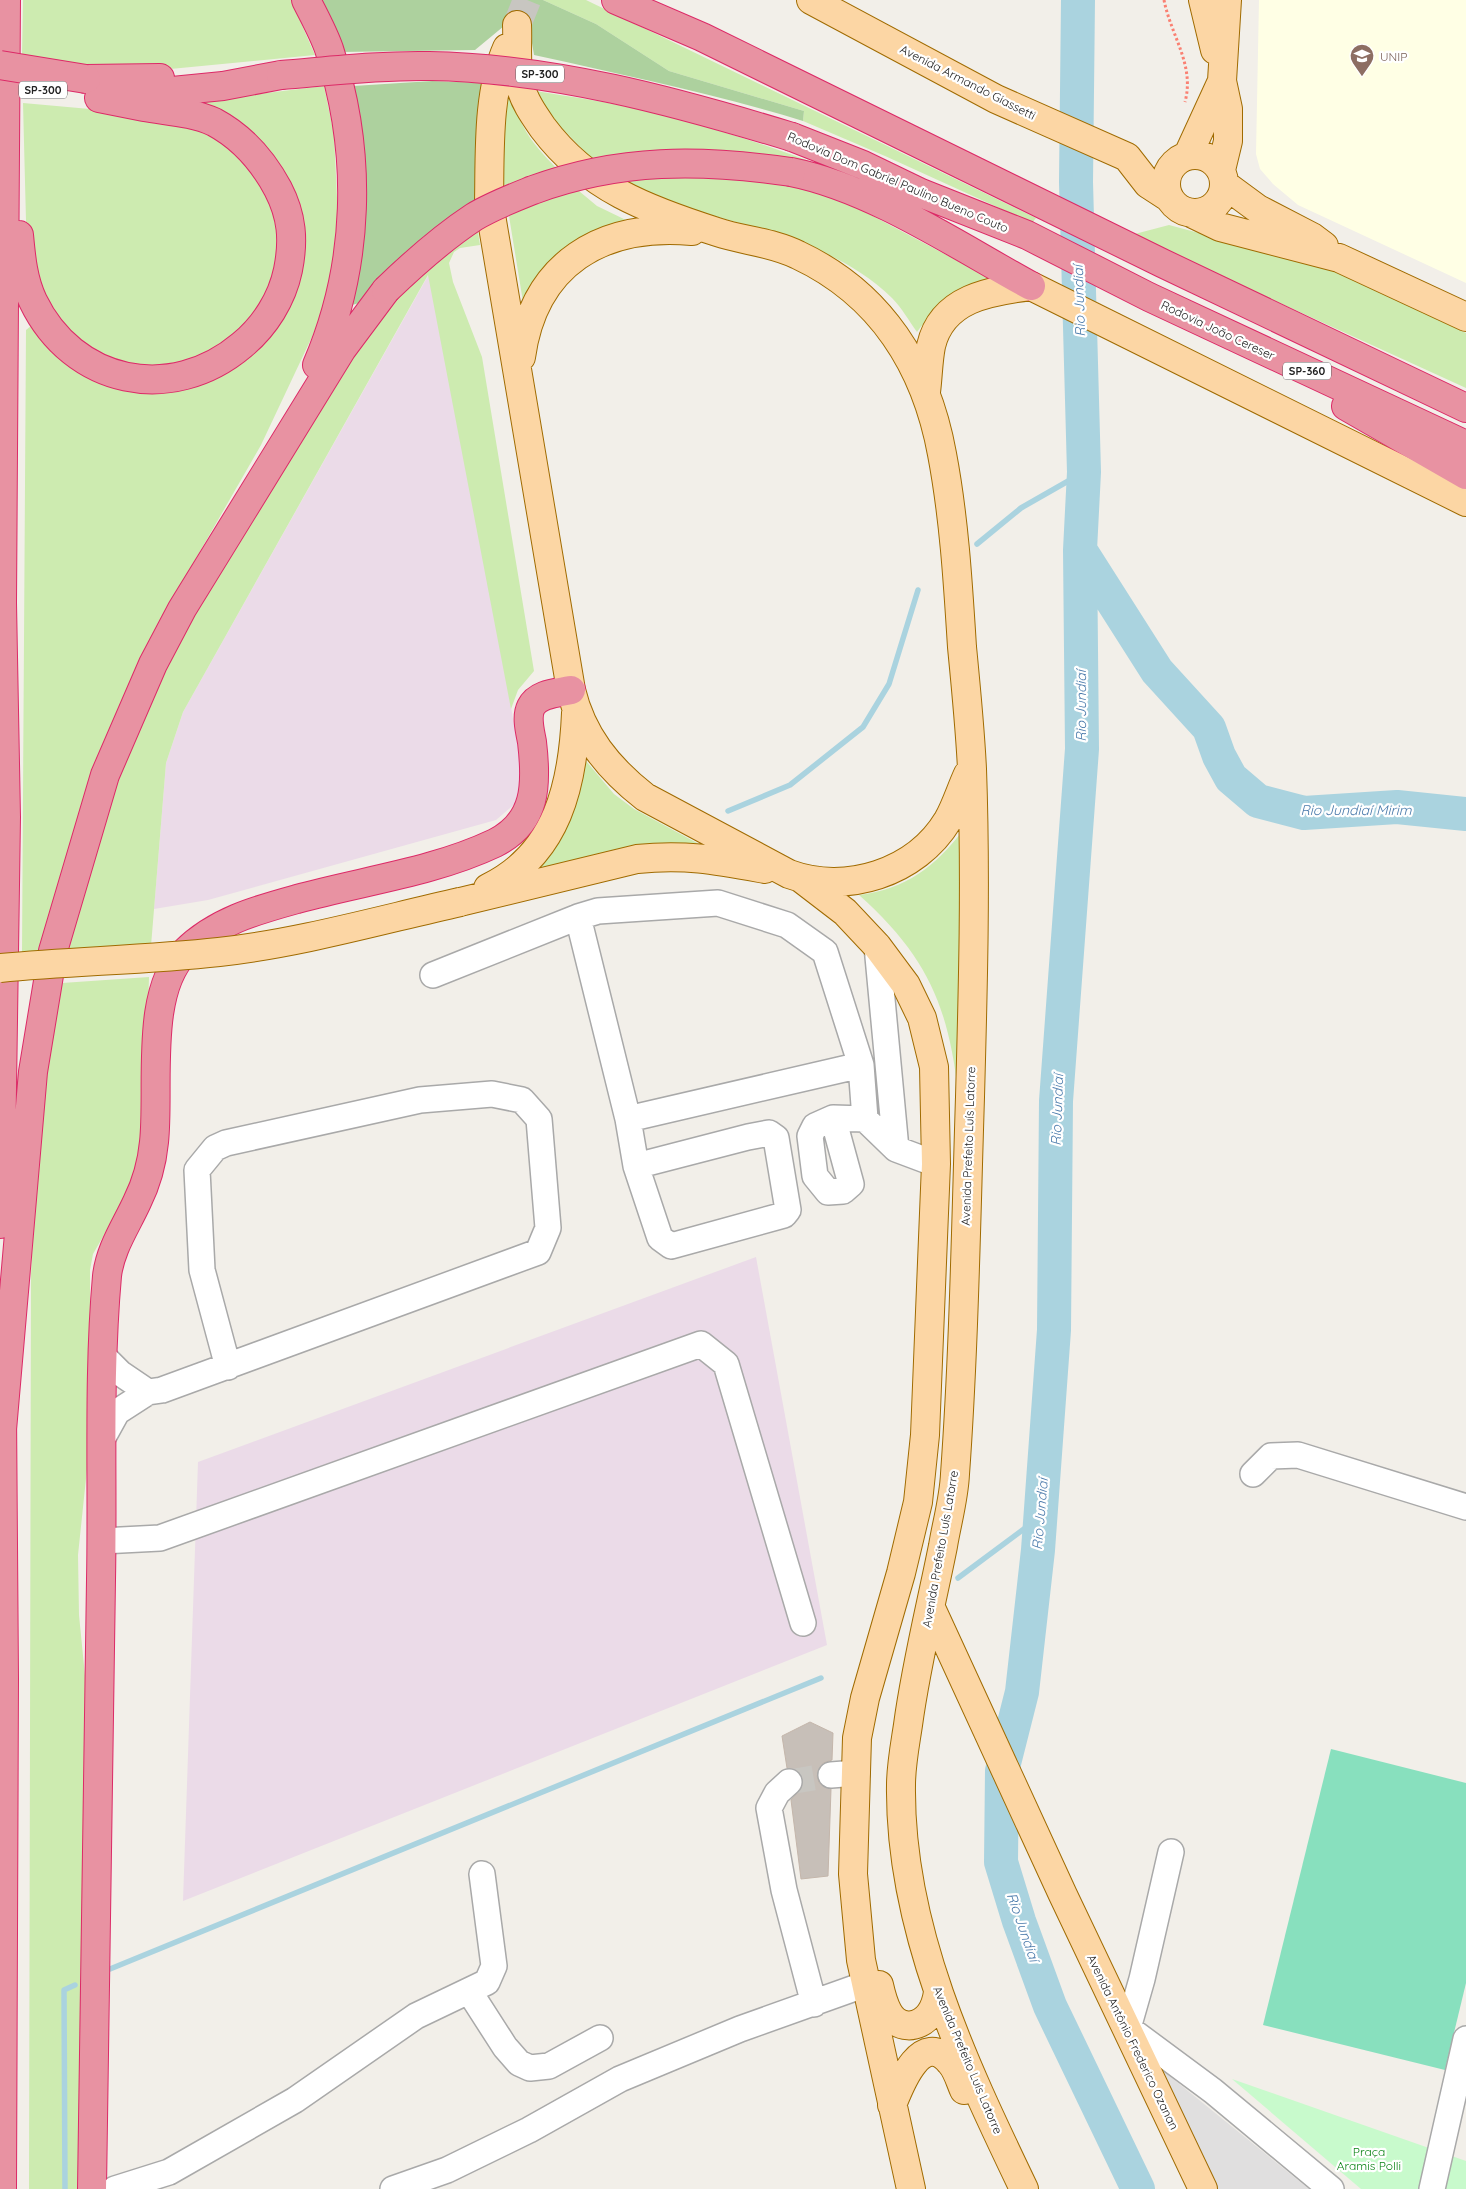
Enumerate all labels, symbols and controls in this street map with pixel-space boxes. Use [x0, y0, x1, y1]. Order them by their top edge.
street label: Avenida Armando Giassetti [898, 41, 1038, 123]
school or university icon: UNIP [1349, 43, 1375, 77]
place label: UNIP [1380, 49, 1407, 64]
road number: SP-300 [516, 66, 564, 82]
road number: SP-300 [19, 82, 67, 98]
street label: Rodovia Dom Gabriel Paulino Bueno Couto [785, 129, 1011, 235]
water label: Rio Jundiaí [1069, 262, 1089, 337]
street label: Rodovia João Cereser [1159, 297, 1278, 363]
road number: SP-360 [1283, 362, 1331, 380]
water label: Rio Jundiaí [1072, 667, 1090, 742]
water label: Rio Jundiaí Mirim [1300, 801, 1412, 819]
street label: Avenida Prefeito Luís Latorre [958, 1066, 978, 1226]
water label: Rio Jundiaí [1047, 1071, 1067, 1146]
street label: Avenida Prefeito Luís Latorre [919, 1469, 961, 1629]
water label: Rio Jundiaí [1028, 1475, 1052, 1550]
water label: Rio Jundiaí [1003, 1890, 1044, 1967]
street label: Avenida Antônio Frederico Ozanan [1084, 1952, 1182, 2132]
street label: Avenida Prefeito Luís Latorre [930, 1984, 1006, 2136]
park label: Praça Aramis Polli [1337, 2144, 1401, 2173]

